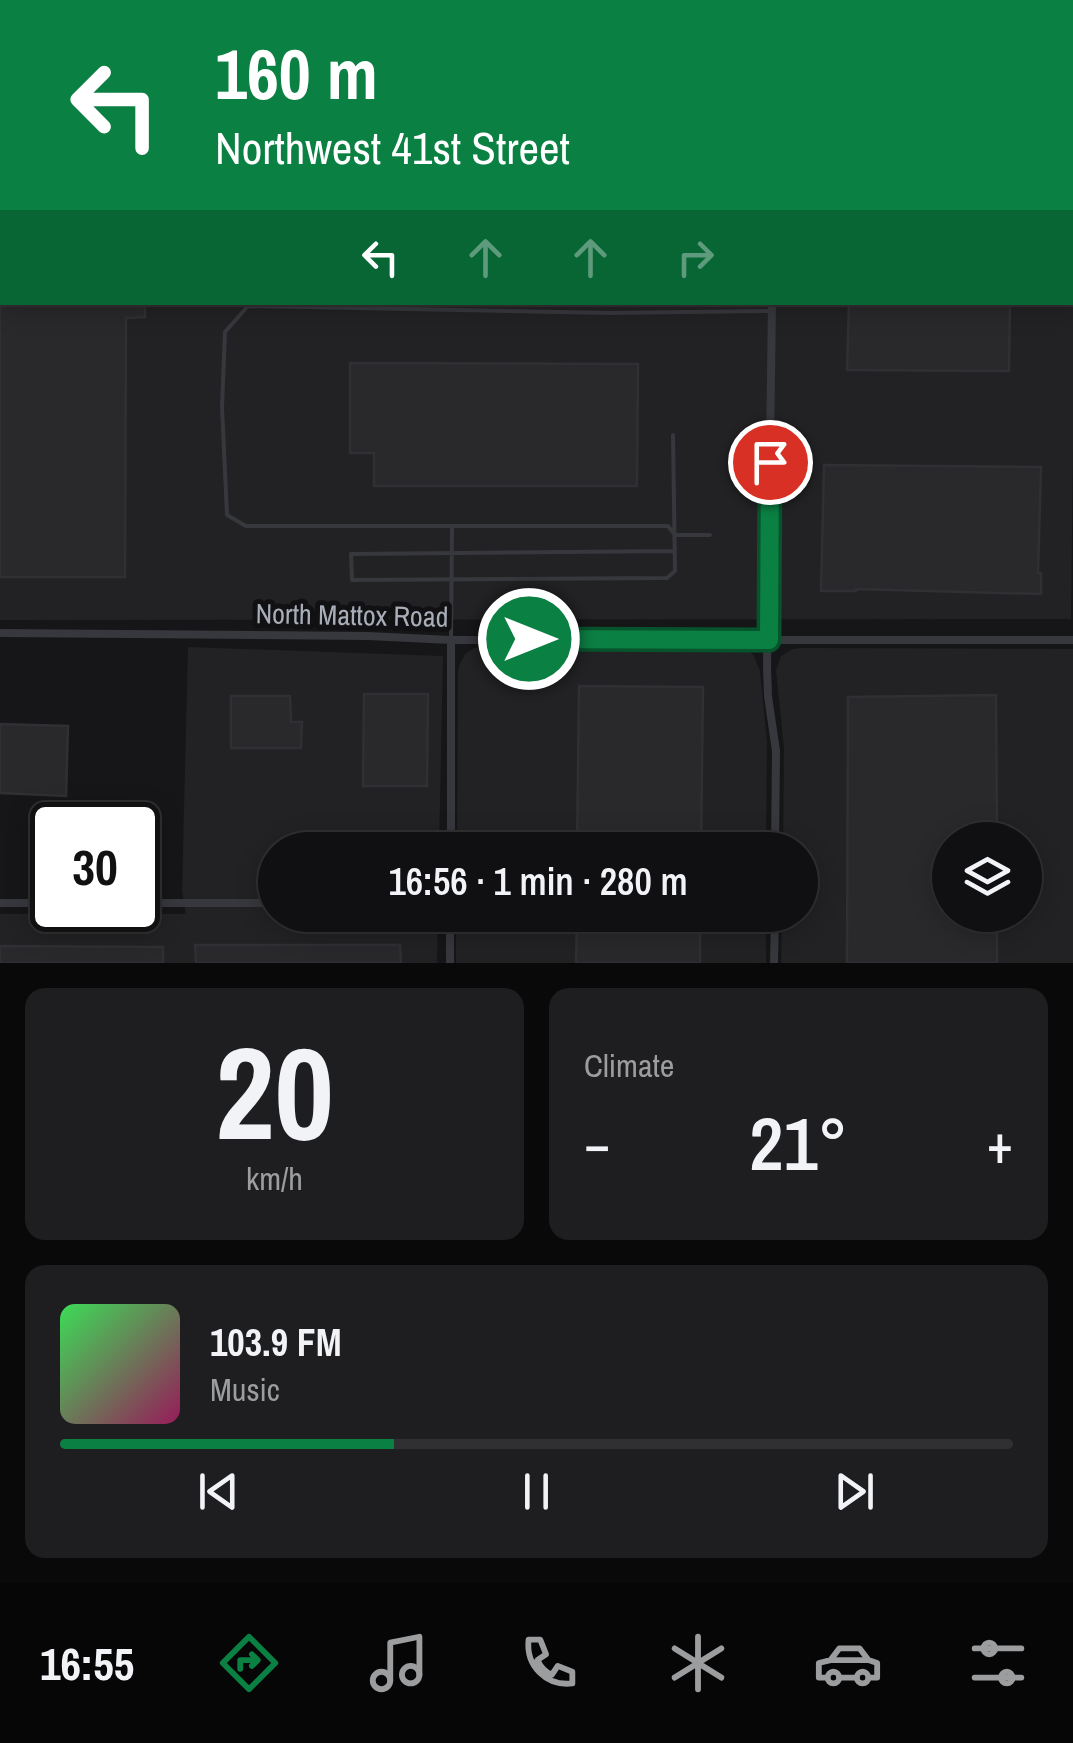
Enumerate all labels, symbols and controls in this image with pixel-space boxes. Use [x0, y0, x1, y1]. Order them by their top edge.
text: 160 m [215, 27, 378, 121]
icon: left [50, 40, 180, 170]
text: Northwest 41st Street [215, 117, 570, 178]
icon: left [353, 230, 408, 285]
icon: ahead [458, 230, 513, 285]
icon: ahead [563, 230, 618, 285]
icon: right [668, 230, 723, 285]
pin [728, 420, 813, 505]
icon: arrive [743, 435, 798, 490]
position arrow [477, 587, 581, 691]
street label: North Mattox Road [255, 594, 449, 636]
speed limit sign: 30 [30, 802, 160, 932]
map controls [932, 822, 1042, 932]
button: layers [932, 822, 1042, 932]
text: 16:56 · 1 min · 280 m [388, 856, 688, 907]
text: 20 [215, 1004, 334, 1180]
text: Climate [584, 1044, 674, 1087]
text: 21° [749, 1092, 848, 1193]
text: − [584, 1106, 610, 1180]
text: + [987, 1106, 1013, 1180]
text: km/h [246, 1157, 303, 1200]
text: 103.9 FM [210, 1317, 342, 1368]
text: Music [210, 1368, 280, 1411]
icon: previous [191, 1464, 246, 1519]
icon: pause [509, 1464, 564, 1519]
icon: next [827, 1464, 882, 1519]
icon: directions [214, 1628, 284, 1698]
icon: music [364, 1628, 434, 1698]
icon: phone [514, 1628, 584, 1698]
icon: climate [663, 1628, 733, 1698]
icon: car [813, 1628, 883, 1698]
icon: filters [963, 1628, 1033, 1698]
text: 16:55 [40, 1633, 134, 1694]

